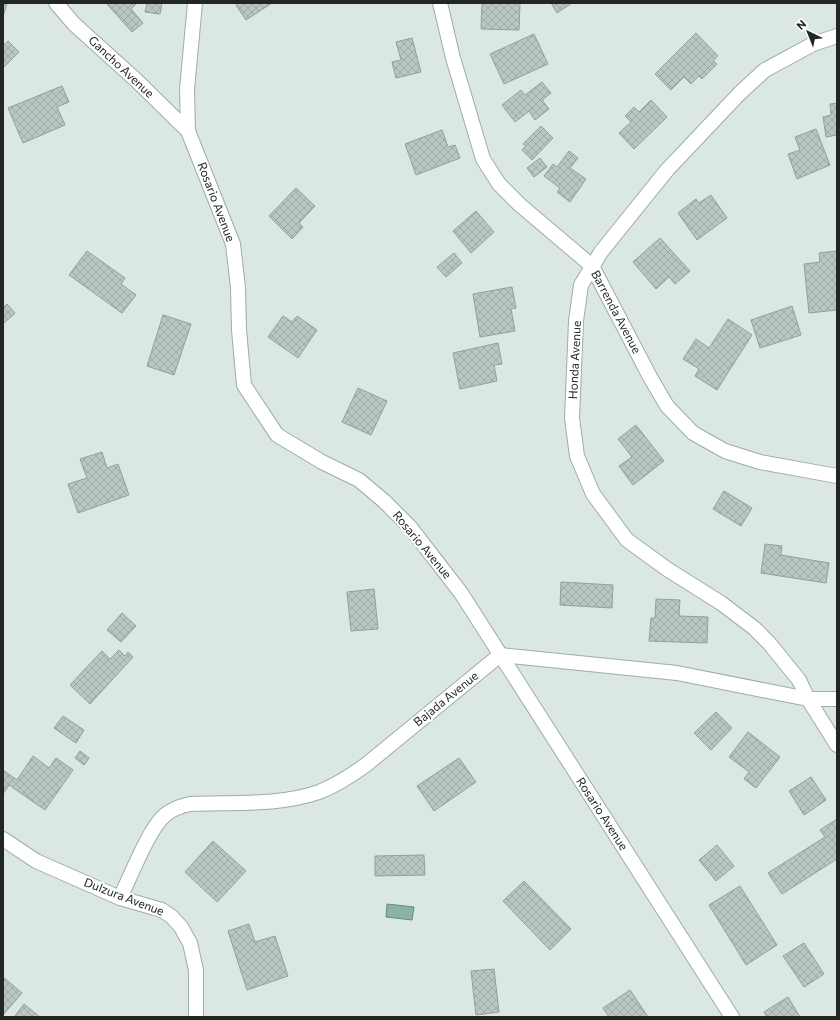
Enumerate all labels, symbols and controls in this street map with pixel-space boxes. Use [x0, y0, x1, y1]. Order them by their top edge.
north arrow [788, 12, 828, 52]
text: N [793, 17, 808, 32]
street label: Gancho Avenue [86, 32, 157, 100]
street label: Rosario Avenue [195, 160, 238, 243]
street label: Barrenda Avenue [589, 268, 645, 355]
street label: Honda Avenue [565, 320, 583, 400]
street label: Rosario Avenue [390, 508, 455, 581]
street label: Bajada Avenue [410, 668, 480, 728]
street label: Rosario Avenue [574, 775, 632, 852]
street label: Dulzura Avenue [82, 874, 166, 918]

